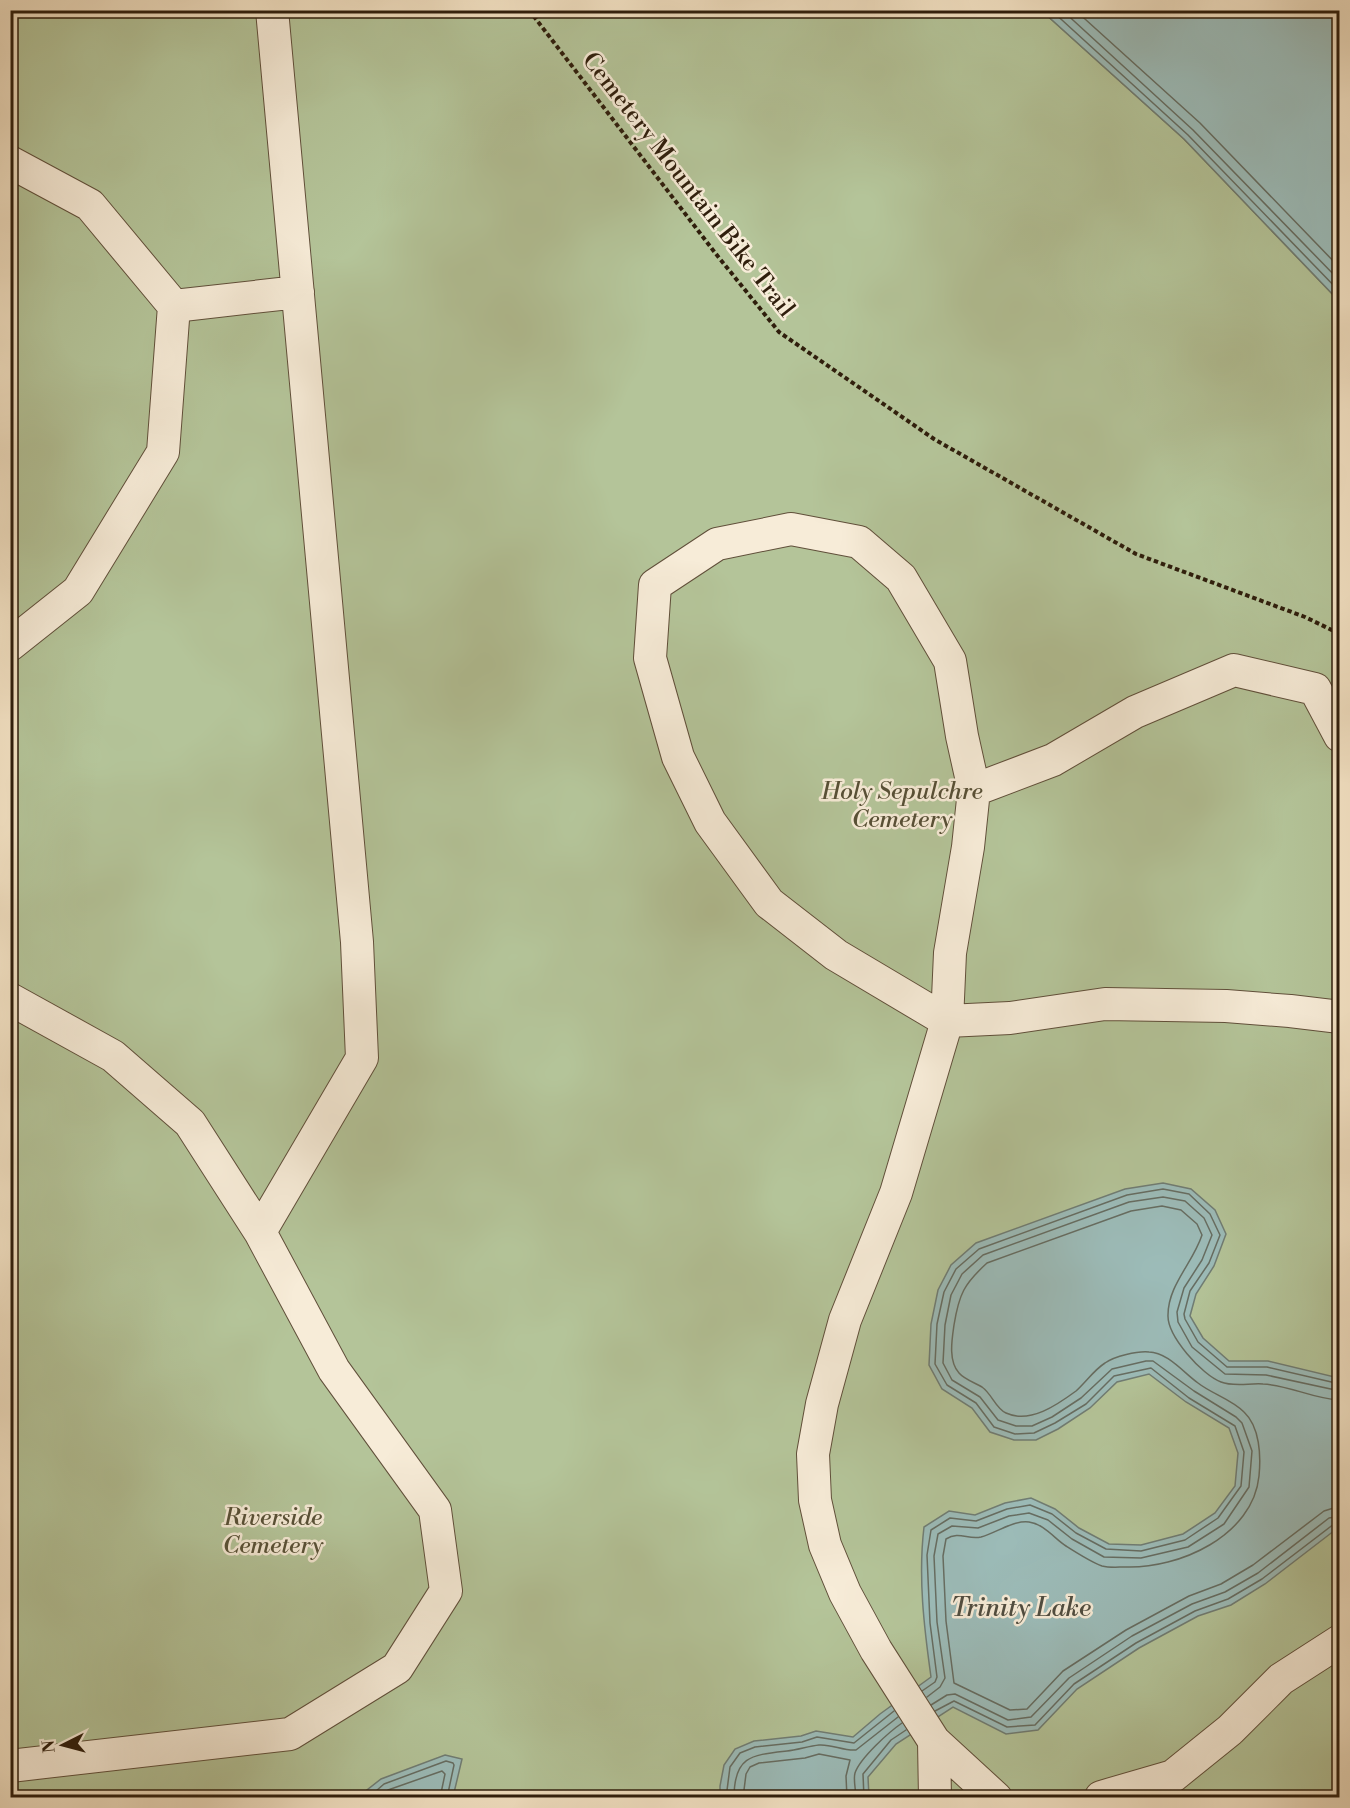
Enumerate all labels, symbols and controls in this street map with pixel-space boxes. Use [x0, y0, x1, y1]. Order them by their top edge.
street label: Cemetery Mountain Bike Trail [575, 46, 801, 324]
park label: Holy Sepulchre Cemetery [820, 777, 983, 835]
park label: Riverside Cemetery [223, 1503, 324, 1561]
water label: Trinity Lake [951, 1592, 1091, 1624]
north arrow [33, 1715, 93, 1775]
text: N [38, 1739, 60, 1754]

